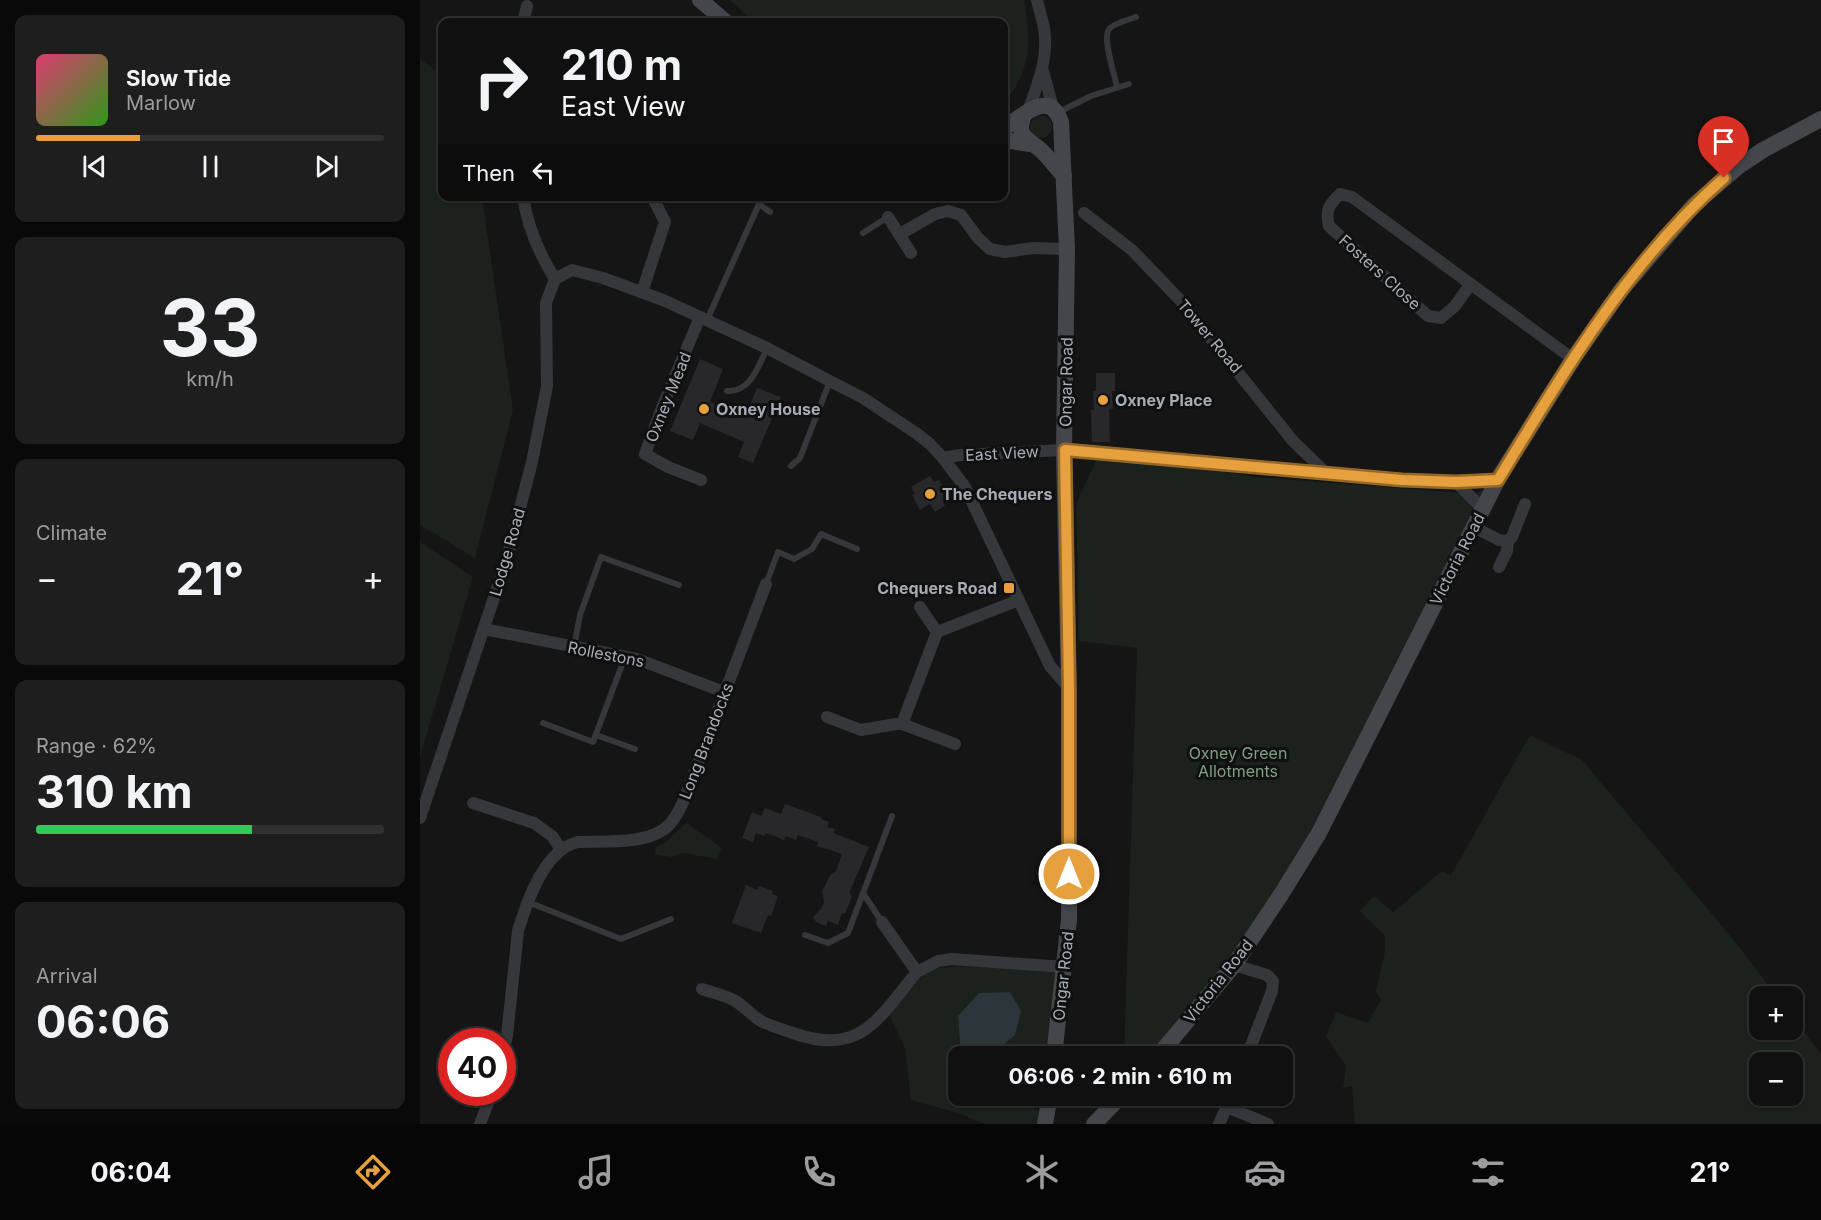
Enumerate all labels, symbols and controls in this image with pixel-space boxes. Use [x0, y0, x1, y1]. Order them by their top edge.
text: 210 m [561, 39, 682, 90]
icon: right [462, 42, 540, 120]
text: Slow Tide [126, 65, 231, 91]
text: East View [561, 90, 686, 123]
text: Marlow [126, 91, 196, 115]
pin [1698, 116, 1749, 178]
icon: arrive [1707, 125, 1740, 158]
icon: previous [78, 150, 111, 183]
icon: pause [194, 150, 227, 183]
icon: next [310, 150, 343, 183]
icon: left [527, 156, 560, 189]
text: Then [462, 160, 515, 186]
street label: Fosters Close [1335, 230, 1425, 314]
text: 33 [160, 280, 260, 375]
street label: Tower Road [1174, 295, 1246, 377]
street label: Ongar Road [1055, 337, 1077, 427]
street label: Oxney Mead [641, 349, 695, 445]
text: km/h [186, 367, 234, 391]
place label: Oxney Place [1115, 390, 1212, 410]
marker: Oxney Place [1096, 393, 1110, 407]
place label: Oxney House [716, 399, 820, 419]
marker: Oxney House [697, 402, 711, 416]
street label: East View [965, 441, 1039, 465]
place label: The Chequers [942, 484, 1052, 504]
marker: The Chequers [923, 487, 937, 501]
street label: Lodge Road [485, 506, 529, 598]
street label: Victoria Road [1425, 509, 1489, 609]
text: Climate [36, 521, 107, 545]
text: 21° [176, 551, 244, 606]
text: − [36, 558, 58, 598]
text: + [362, 558, 384, 598]
place label: Chequers Road [877, 578, 997, 598]
marker: Chequers Road [1002, 581, 1016, 595]
street label: Rollestons [566, 637, 646, 671]
street label: Long Brandocks [675, 680, 737, 802]
text: Range · 62% [36, 734, 157, 758]
park label: Oxney Green Allotments [1189, 743, 1287, 781]
text: 310 km [36, 764, 193, 819]
position arrow [1037, 842, 1101, 906]
street label: Ongar Road [1048, 930, 1078, 1022]
street label: Victoria Road [1179, 935, 1257, 1027]
text: Arrival [36, 964, 98, 988]
map controls [1749, 986, 1803, 1106]
button: + [1749, 986, 1803, 1040]
text: 06:06 [36, 994, 170, 1049]
speed limit sign: 40 [438, 1028, 516, 1106]
button: − [1749, 1052, 1803, 1106]
text: 06:06 · 2 min · 610 m [1009, 1063, 1232, 1089]
icon: directions [352, 1151, 394, 1193]
icon: music [575, 1151, 617, 1193]
icon: phone [798, 1151, 840, 1193]
icon: climate [1021, 1151, 1063, 1193]
icon: car [1244, 1151, 1286, 1193]
icon: filters [1467, 1151, 1509, 1193]
text: 06:04 [90, 1156, 172, 1189]
text: 21° [1689, 1156, 1731, 1189]

